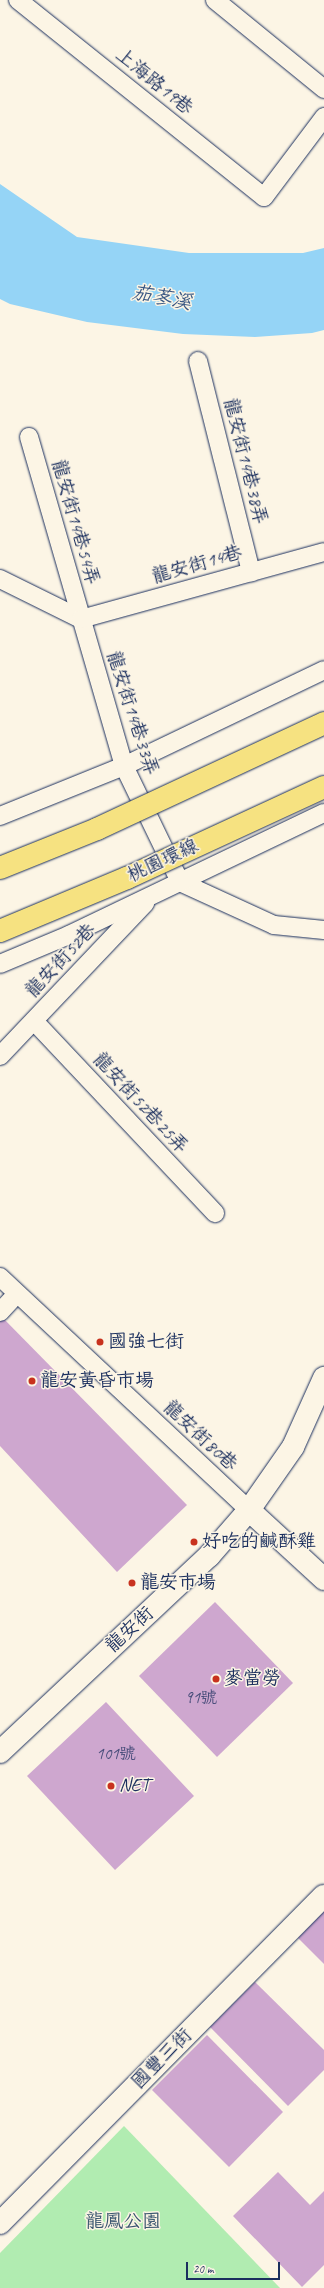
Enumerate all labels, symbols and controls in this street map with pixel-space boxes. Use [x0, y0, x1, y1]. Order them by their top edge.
street label: 上海路19巷 [111, 44, 197, 120]
water label: 茄苳溪 [130, 279, 194, 315]
street label: 龍安街14巷38弄 [218, 396, 272, 526]
street label: 龍安街14巷54弄 [46, 457, 104, 587]
street label: 龍安街14巷 [149, 541, 245, 589]
street label: 龍安街14巷33弄 [101, 648, 163, 778]
street label: 桃園環線 [124, 835, 202, 887]
street label: 龍安街52巷 [21, 919, 101, 1003]
street label: 龍安街52巷25弄 [88, 1048, 192, 1158]
place label: 國強七街 [108, 1331, 184, 1353]
marker: 國強七街 [95, 1337, 105, 1347]
place label: 龍安黃昏市場 [40, 1370, 154, 1392]
marker: 龍安黃昏市場 [27, 1376, 37, 1386]
street label: 龍安街80巷 [158, 1396, 242, 1476]
place label: 好吃的鹹酥雞 [202, 1531, 316, 1553]
marker: 好吃的鹹酥雞 [189, 1537, 199, 1547]
place label: 龍安市場 [140, 1572, 216, 1594]
marker: 龍安市場 [127, 1578, 137, 1588]
street label: 龍安街 [101, 1602, 159, 1658]
place label: 麥當勞 [224, 1668, 281, 1690]
marker: 麥當勞 [211, 1674, 221, 1684]
house number: 91號 [185, 1688, 217, 1708]
house number: 101號 [96, 1744, 136, 1764]
place label: NET [119, 1775, 149, 1797]
marker: NET [106, 1781, 116, 1791]
street label: 國豐三街 [127, 2024, 197, 2094]
park label: 龍鳳公園 [85, 2211, 161, 2233]
scale bar [188, 2254, 282, 2280]
text: 20 m [193, 2261, 213, 2277]

